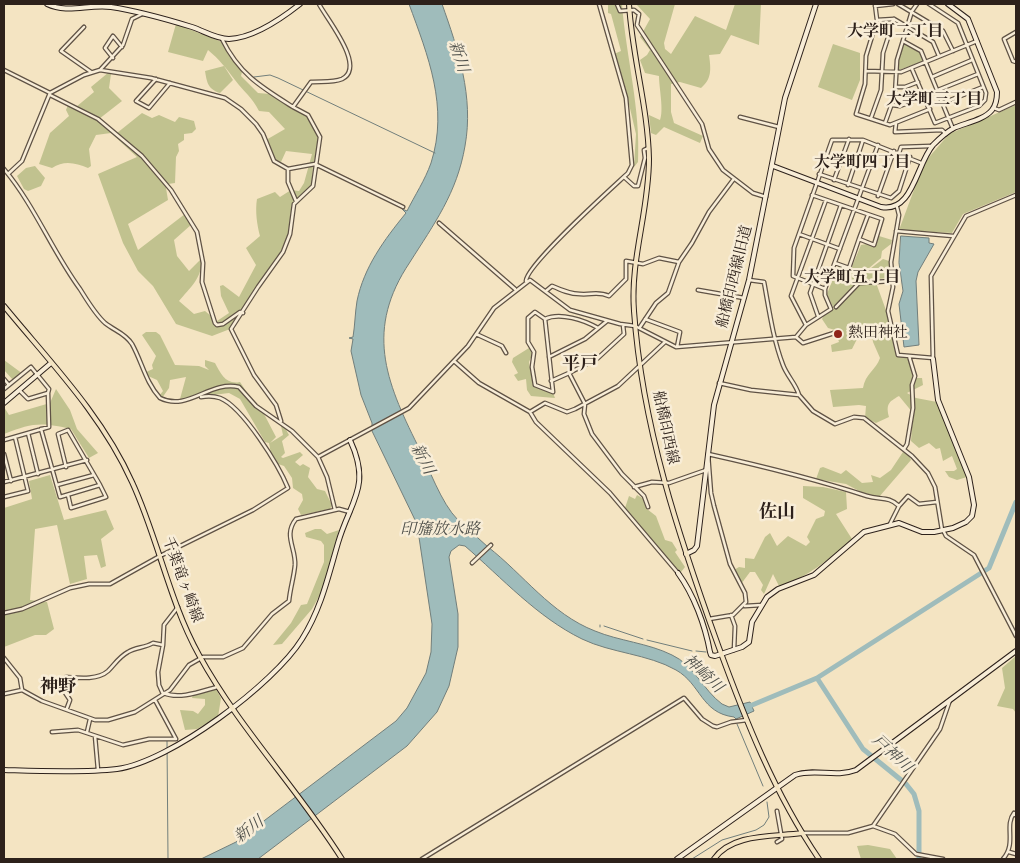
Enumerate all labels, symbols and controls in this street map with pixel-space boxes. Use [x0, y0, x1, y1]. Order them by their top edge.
district label: 大学町二丁目 [847, 23, 943, 43]
water label: 新川 [443, 39, 471, 75]
district label: 大学町三丁目 [886, 91, 982, 111]
district label: 大学町四丁目 [814, 154, 910, 174]
street label: 船橋印西線旧道 [715, 224, 757, 330]
district label: 大学町五丁目 [804, 269, 900, 289]
place label: 熱田神社 [848, 325, 908, 343]
marker: 熱田神社 [832, 328, 844, 340]
district label: 平戸 [562, 355, 598, 377]
street label: 船橋印西線 [647, 389, 681, 467]
water label: 新川 [405, 441, 437, 479]
district label: 佐山 [759, 503, 795, 525]
water label: 印旛放水路 [400, 521, 480, 541]
street label: 千葉竜ヶ崎線 [157, 535, 205, 625]
water label: 神崎川 [678, 652, 726, 698]
district label: 神野 [40, 678, 76, 700]
water label: 戸神川 [867, 732, 915, 778]
water label: 新川 [231, 814, 269, 848]

